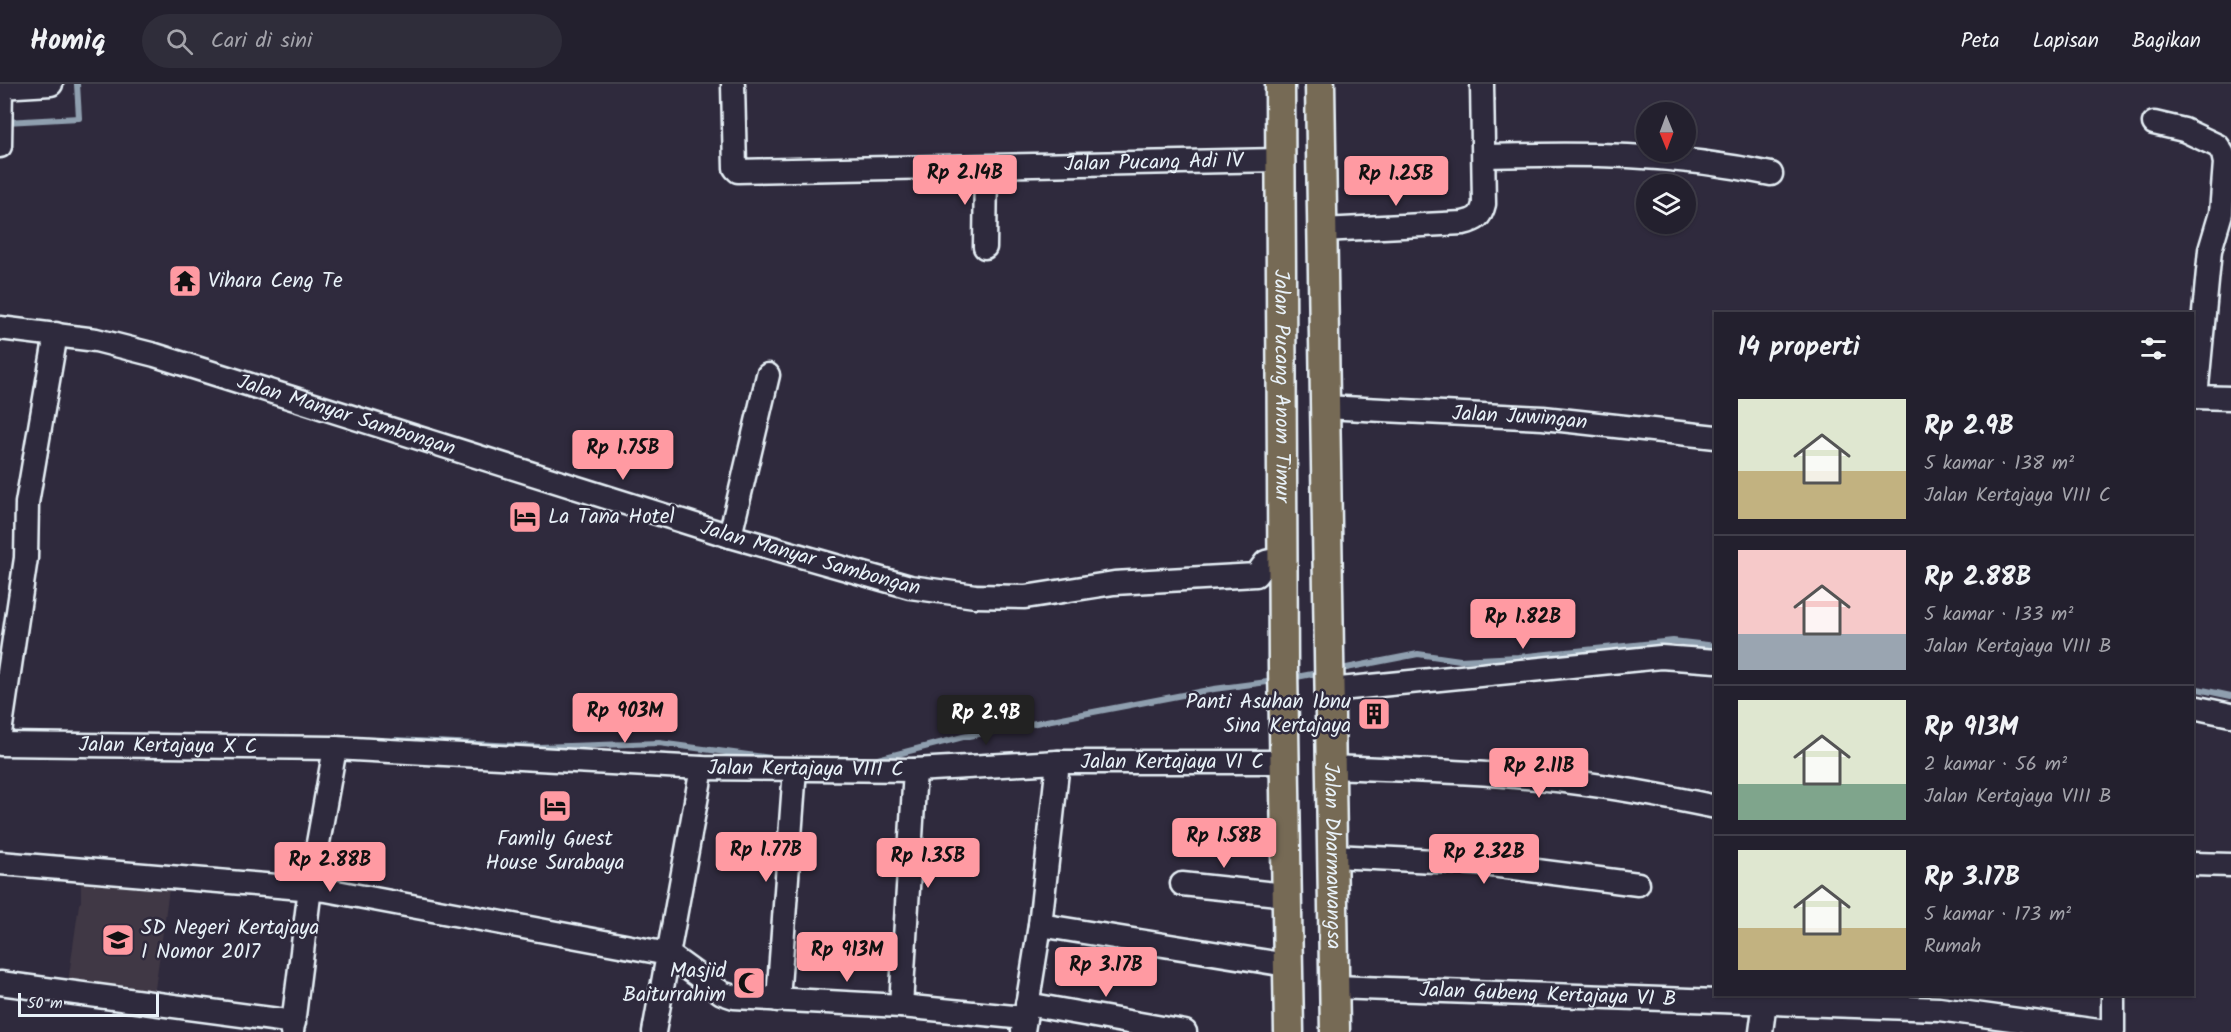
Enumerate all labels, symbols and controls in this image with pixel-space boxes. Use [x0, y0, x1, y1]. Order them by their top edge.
search box [142, 14, 562, 68]
text: Homiq [30, 19, 106, 64]
text: Cari di sini [211, 24, 312, 59]
icon: search [163, 25, 196, 58]
text: Peta [1961, 25, 2000, 58]
text: Lapisan [2033, 25, 2099, 58]
text: Bagikan [2132, 25, 2201, 58]
north arrow [1636, 102, 1696, 162]
map controls [1636, 102, 1696, 234]
street label: Jalan Pucang Adi IV [1064, 144, 1245, 181]
pin: Rp 2.14B [903, 155, 1027, 206]
pin: Rp 1.25B [1334, 156, 1458, 207]
text: Rp 2.14B [927, 158, 1003, 190]
text: Rp 1.25B [1358, 159, 1434, 191]
button: layers [1636, 174, 1696, 234]
temple icon: Vihara Ceng Te [167, 263, 203, 299]
place label: Vihara Ceng Te [208, 265, 343, 298]
street label: Jalan Pucang Anom Timur [1264, 269, 1299, 504]
text: 14 properti [1738, 327, 1860, 369]
icon: filters [2137, 332, 2170, 365]
street label: Jalan Manyar Sambongan [233, 365, 460, 465]
street label: Jalan Juwingan [1451, 397, 1589, 439]
text: Rp 2.9B [1924, 406, 2014, 448]
icon: home [1786, 423, 1858, 495]
pin: Rp 1.75B [561, 430, 685, 481]
text: Rp 1.75B [586, 433, 660, 465]
text: 5 kamar · 138 m² [1924, 448, 2074, 480]
text: Jalan Kertajaya VIII C [1924, 480, 2111, 512]
hotel icon: La Tana Hotel [507, 499, 543, 535]
place label: La Tana Hotel [548, 501, 675, 534]
street label: Jalan Manyar Sambongan [696, 511, 922, 605]
text: Rp 2.88B [1924, 557, 2032, 599]
icon: home [1786, 574, 1858, 646]
pin: Rp 1.82B [1461, 599, 1585, 650]
text: 5 kamar · 133 m² [1924, 599, 2073, 631]
text: Rp 1.82B [1484, 602, 1562, 634]
text: Jalan Kertajaya VIII B [1924, 631, 2112, 663]
place label: Panti Asuhan Ibnu Sina Kertajaya [1186, 686, 1351, 743]
pin: Rp 903M [570, 693, 680, 744]
pin: Rp 2.9B [931, 695, 1041, 746]
text: Rp 903M [587, 696, 663, 728]
building icon: Panti Asuhan Ibnu Sina Kertajaya [1356, 696, 1392, 732]
text: Rp 2.9B [951, 698, 1021, 730]
text: Rp 913M [1924, 707, 2019, 749]
icon: home [1786, 724, 1858, 796]
street label: Jalan Kertajaya X C [78, 728, 257, 764]
street label: Jalan Kertajaya VI C [1081, 746, 1264, 779]
pin: Rp 2.11B [1477, 748, 1601, 799]
text: 2 kamar · 56 m² [1924, 749, 2067, 781]
text: Rp 2.11B [1503, 751, 1575, 783]
street label: Jalan Kertajaya VIII C [707, 752, 904, 786]
street label: Jalan Dharmawangsa [1314, 762, 1350, 949]
text: Jalan Kertajaya VIII B [1924, 781, 2112, 813]
hotel icon: Family Guest House Surabaya [537, 788, 573, 824]
pin: Rp 1.58B [1162, 818, 1286, 869]
text: Rp 1.58B [1186, 821, 1262, 853]
place label: Family Guest House Surabaya [485, 823, 625, 880]
pin: Rp 1.77B [704, 832, 828, 883]
pin: Rp 2.32B [1422, 834, 1546, 885]
text: Rp 1.77B [730, 835, 802, 867]
text: Rp 2.32B [1443, 837, 1525, 869]
pin: Rp 1.35B [866, 838, 990, 889]
text: Rp 1.35B [891, 841, 965, 873]
pin: Rp 2.88B [268, 842, 392, 893]
text: Rp 2.88B [289, 845, 371, 877]
text: Rp 3.17B [1924, 857, 2020, 899]
icon: home [1786, 874, 1858, 946]
text: 5 kamar · 173 m² [1924, 899, 2071, 931]
place label: SD Negeri Kertajaya I Nomor 2017 [141, 912, 319, 969]
school or university icon: SD Negeri Kertajaya I Nomor 2017 [100, 922, 136, 958]
text: Rumah [1924, 931, 1981, 963]
pin: Rp 913M [792, 932, 902, 983]
text: Rp 913M [811, 935, 883, 967]
pin: Rp 3.17B [1044, 947, 1168, 998]
text: Rp 3.17B [1069, 950, 1143, 982]
place label: Masjid Baiturrahim [623, 955, 727, 1012]
mosque icon: Masjid Baiturrahim [731, 965, 767, 1001]
street label: Jalan Gubeng Kertajaya VI B [1419, 974, 1677, 1016]
scale bar [18, 990, 159, 1018]
text: 50 m [27, 991, 63, 1016]

